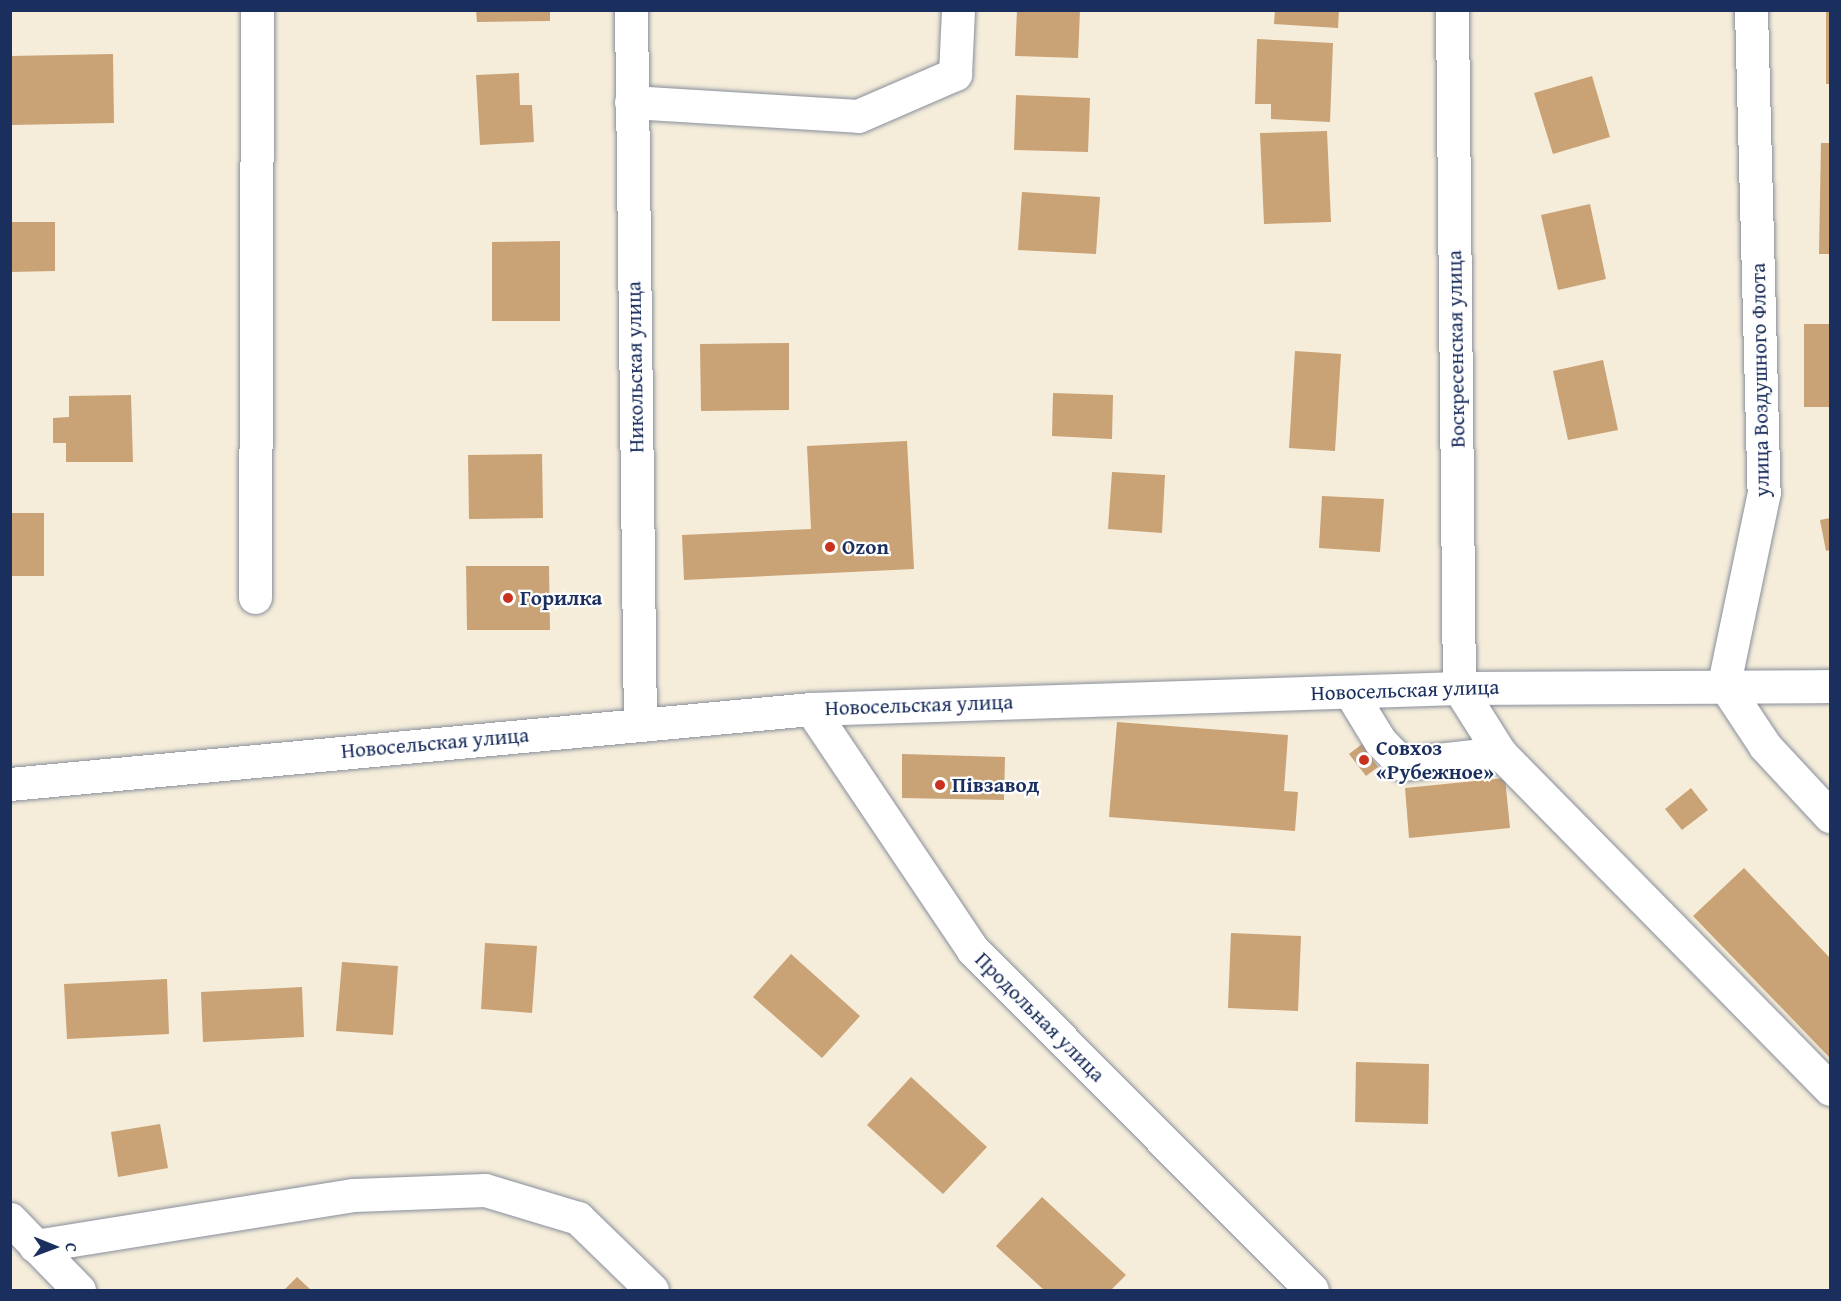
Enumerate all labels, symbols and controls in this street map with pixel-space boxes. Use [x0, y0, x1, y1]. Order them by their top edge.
street label: Воскресенская улица [1442, 250, 1470, 448]
street label: улица Воздушного Флота [1745, 263, 1775, 497]
street label: Никольская улица [621, 281, 649, 453]
place label: Ozon [842, 534, 889, 560]
marker: Ozon [823, 540, 837, 554]
place label: Горилка [520, 585, 602, 611]
marker: Горилка [501, 591, 515, 605]
street label: Новосельская улица [1310, 674, 1500, 706]
street label: Новосельская улица [824, 689, 1014, 721]
street label: Новосельская улица [340, 722, 530, 764]
place label: Совхоз «Рубежное» [1376, 735, 1494, 785]
marker: Совхоз «Рубежное» [1357, 753, 1371, 767]
place label: Пiвзавод [952, 772, 1039, 798]
marker: Пiвзавод [933, 778, 947, 792]
street label: Продольная улица [970, 947, 1110, 1087]
north arrow [24, 1217, 84, 1277]
text: С [60, 1243, 84, 1252]

